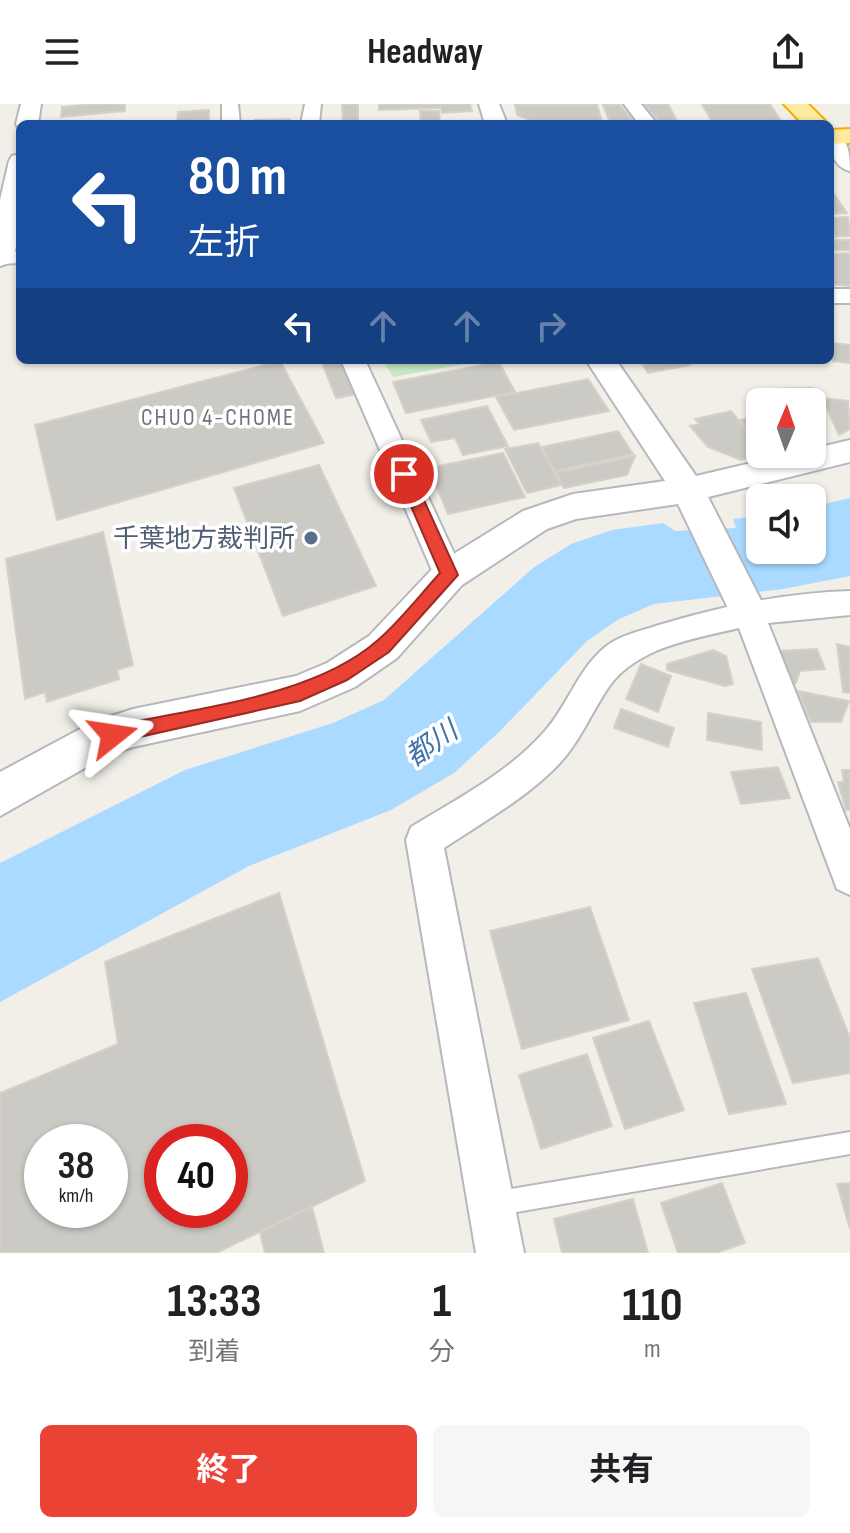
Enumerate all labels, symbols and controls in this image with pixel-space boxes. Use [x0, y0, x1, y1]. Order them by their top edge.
icon: menu [40, 30, 84, 74]
icon: share [766, 30, 810, 74]
text: Headway [367, 31, 483, 74]
text: 80 m [188, 144, 287, 211]
icon: left [56, 152, 160, 256]
text: 左折 [188, 222, 260, 265]
icon: left [277, 304, 321, 348]
icon: ahead [361, 304, 405, 348]
icon: ahead [445, 304, 489, 348]
icon: right [529, 304, 573, 348]
north arrow [746, 388, 826, 468]
map controls [746, 388, 826, 564]
district label: CHUO 4-CHOME [141, 403, 295, 432]
pin [370, 440, 438, 508]
icon: arrive [382, 452, 426, 496]
button: sound [746, 484, 826, 564]
place label: 千葉地方裁判所 [113, 524, 295, 555]
marker: 千葉地方裁判所 [302, 529, 320, 547]
position arrow [71, 693, 155, 777]
water label: 都川 [399, 713, 467, 774]
speed limit sign: 40 [144, 1124, 248, 1228]
text: 38 [58, 1142, 94, 1190]
text: km/h [59, 1184, 93, 1208]
text: 13:33 [167, 1273, 261, 1330]
text: 1 [432, 1273, 451, 1330]
text: 110 [622, 1277, 683, 1334]
text: m [644, 1334, 661, 1365]
text: 到着 [188, 1337, 240, 1368]
text: 分 [429, 1337, 455, 1368]
button: 終了 [40, 1425, 417, 1517]
button: 共有 [433, 1425, 810, 1517]

